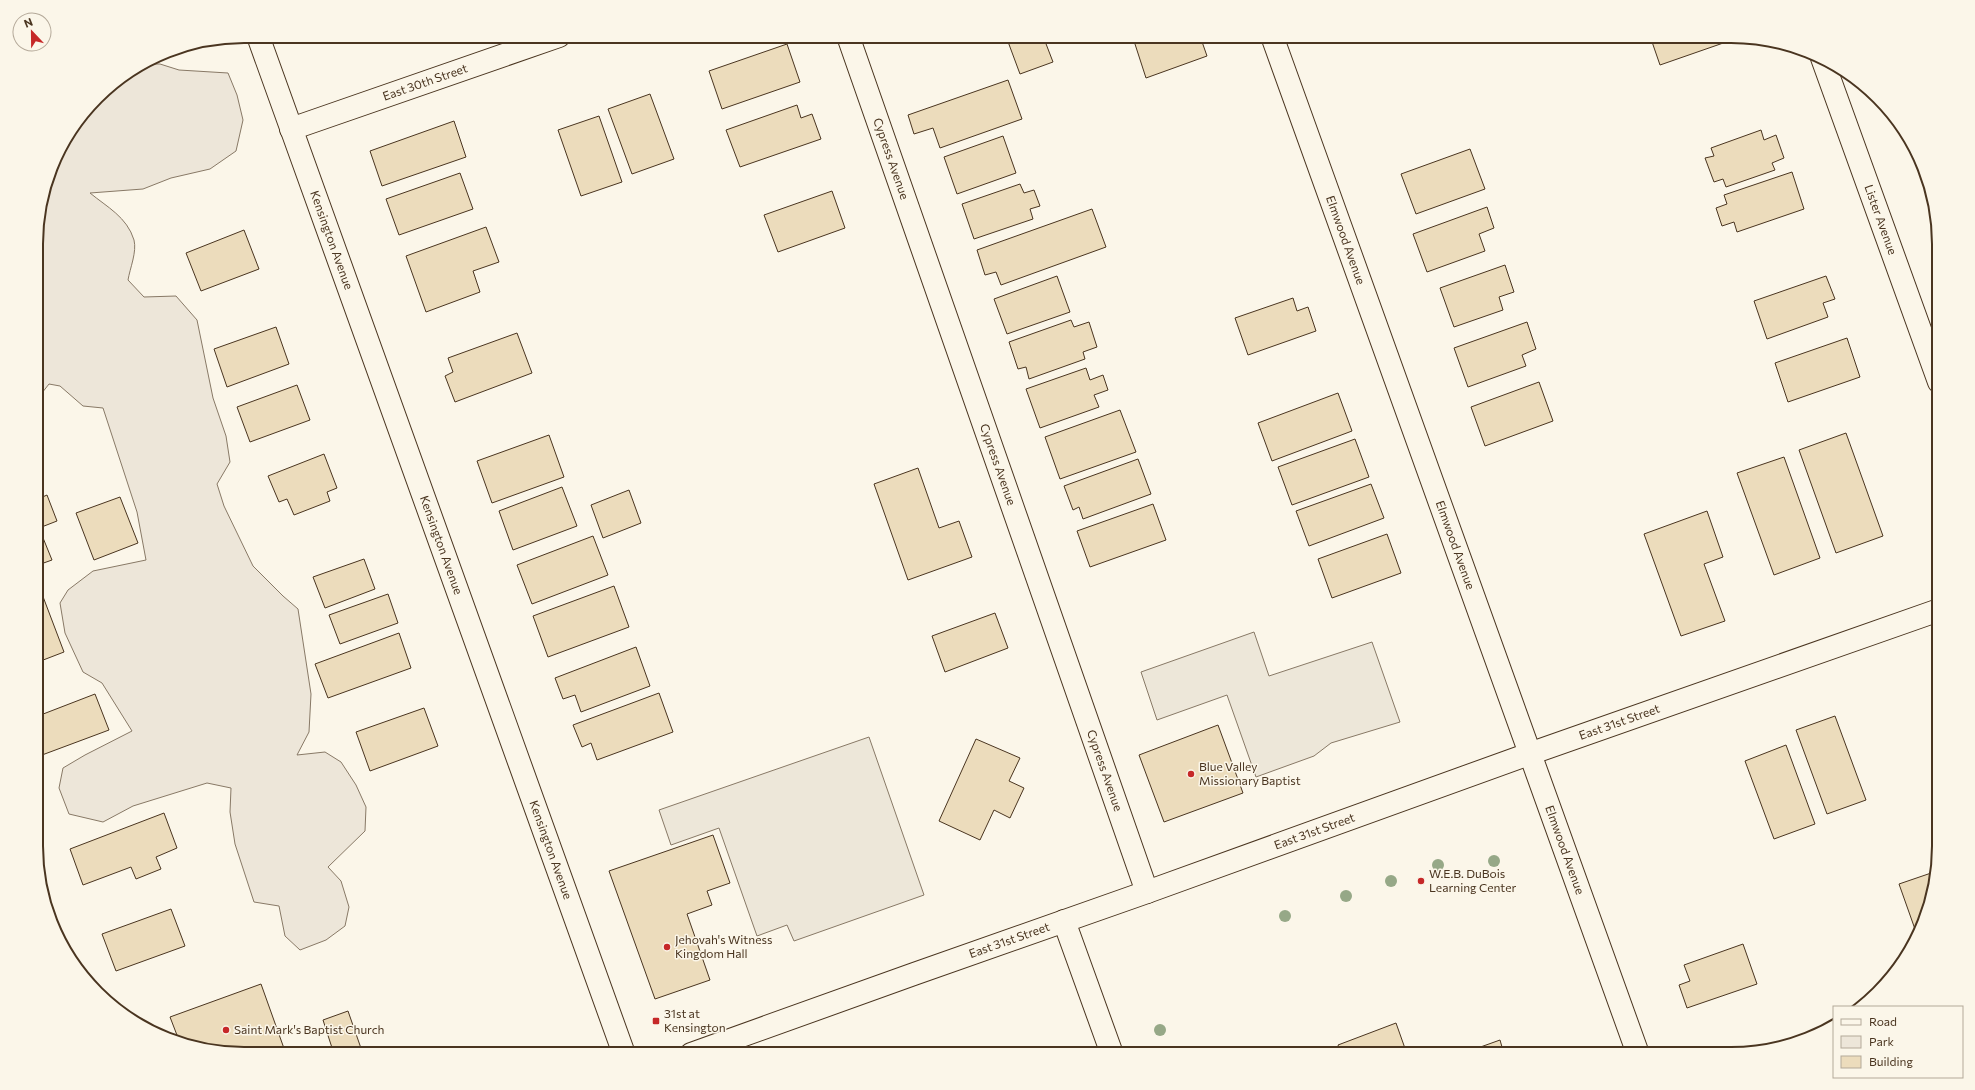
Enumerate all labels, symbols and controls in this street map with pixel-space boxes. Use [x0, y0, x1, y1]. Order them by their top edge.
north arrow [12, 12, 52, 52]
text: N [22, 15, 34, 30]
street label: East 30th Street [381, 60, 469, 103]
street label: Cypress Avenue [871, 116, 913, 201]
street label: Lister Avenue [1862, 182, 1900, 257]
street label: Kensington Avenue [308, 189, 357, 291]
street label: Elmwood Avenue [1324, 193, 1369, 286]
street label: Cypress Avenue [978, 422, 1019, 507]
street label: Kensington Avenue [418, 493, 466, 596]
street label: Elmwood Avenue [1434, 498, 1478, 591]
street label: East 31st Street [1577, 701, 1662, 742]
street label: Cypress Avenue [1085, 727, 1126, 813]
place label: Blue Valley Missionary Baptist [1199, 759, 1301, 787]
marker: Blue Valley Missionary Baptist [1186, 769, 1196, 779]
street label: Kensington Avenue [527, 798, 576, 901]
street label: Elmwood Avenue [1543, 803, 1588, 896]
street label: East 31st Street [1272, 810, 1356, 852]
place label: W.E.B. DuBois Learning Center [1429, 866, 1516, 894]
marker: W.E.B. DuBois Learning Center [1416, 876, 1426, 886]
street label: East 31st Street [967, 919, 1051, 960]
place label: Jehovah's Witness Kingdom Hall [675, 932, 772, 960]
marker: Jehovah's Witness Kingdom Hall [662, 942, 672, 952]
place label: 31st at Kensington [664, 1006, 726, 1034]
legend [1833, 1006, 1963, 1078]
text: Road [1869, 1014, 1897, 1028]
marker: 31st at Kensington [651, 1016, 661, 1026]
place label: Saint Mark's Baptist Church [234, 1022, 385, 1036]
marker: Saint Mark's Baptist Church [221, 1025, 231, 1035]
text: Park [1869, 1034, 1895, 1048]
text: Building [1869, 1054, 1913, 1068]

